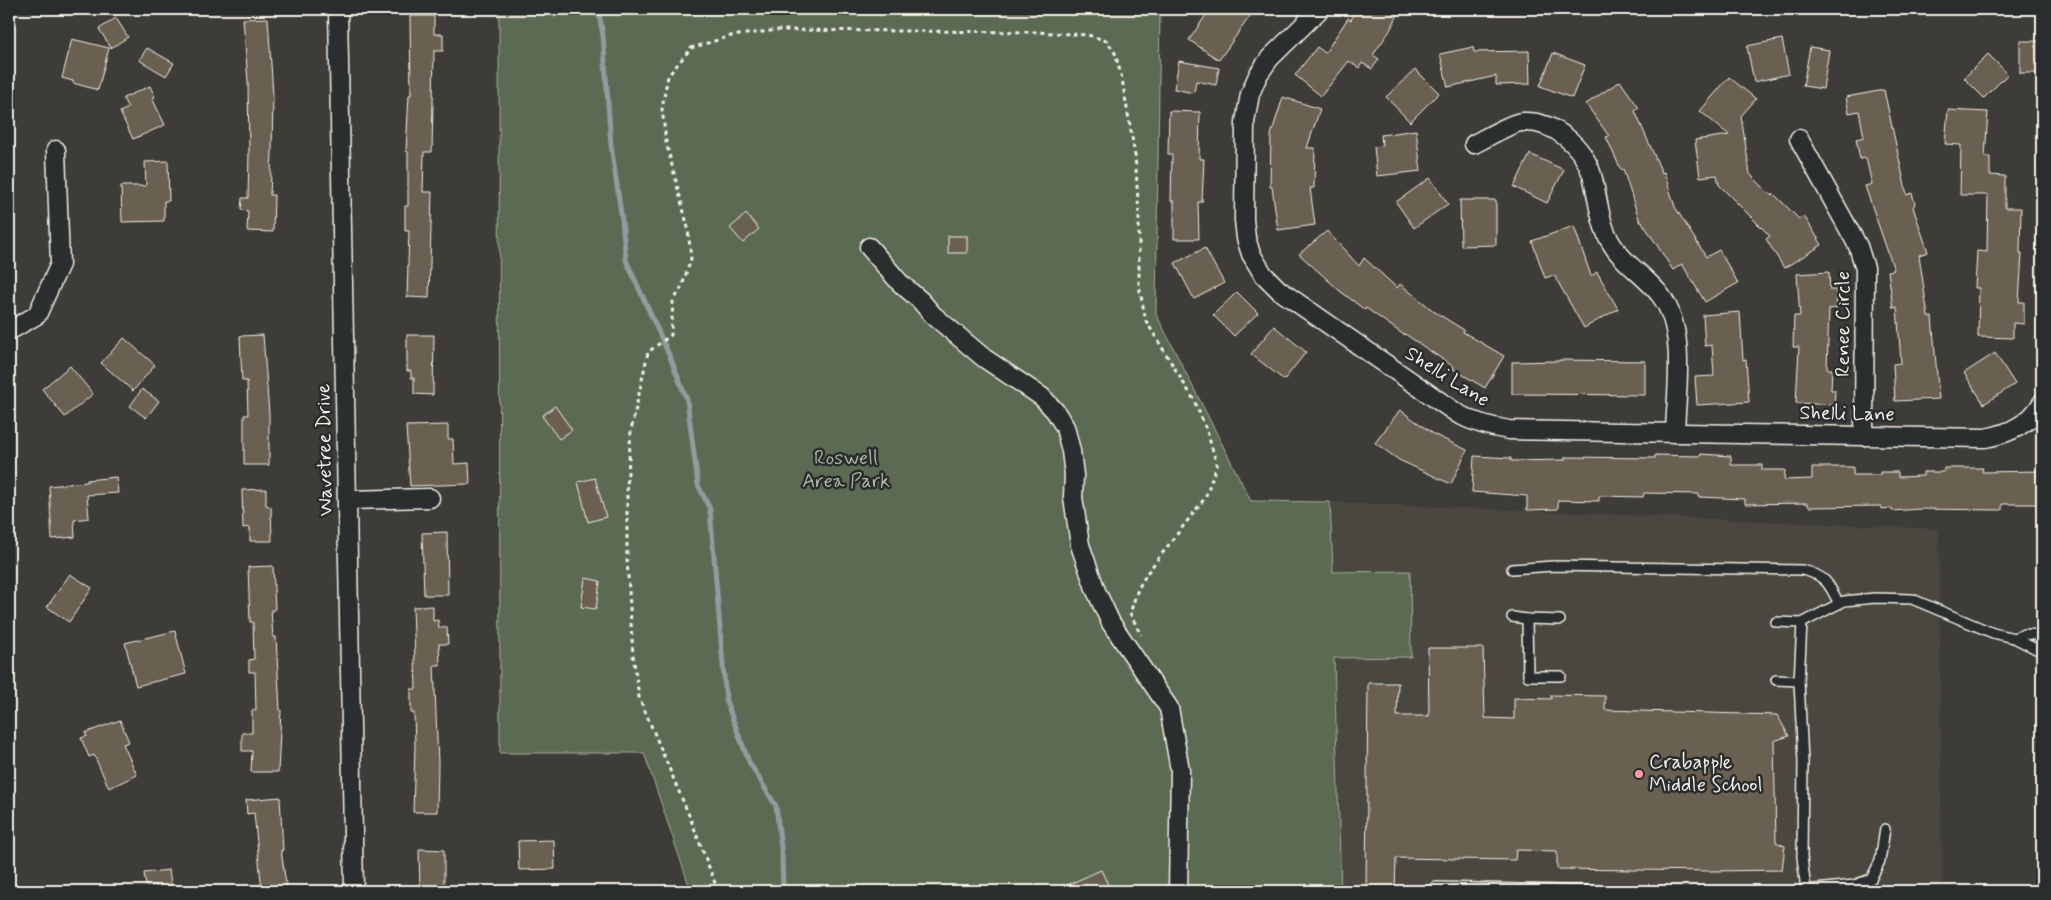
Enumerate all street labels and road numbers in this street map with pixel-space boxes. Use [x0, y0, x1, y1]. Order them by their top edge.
street label: Renee Circle [1830, 271, 1857, 377]
street label: Shelli Lane [1399, 340, 1495, 414]
street label: Wavetree Drive [310, 383, 340, 517]
street label: Shelli Lane [1799, 400, 1895, 428]

